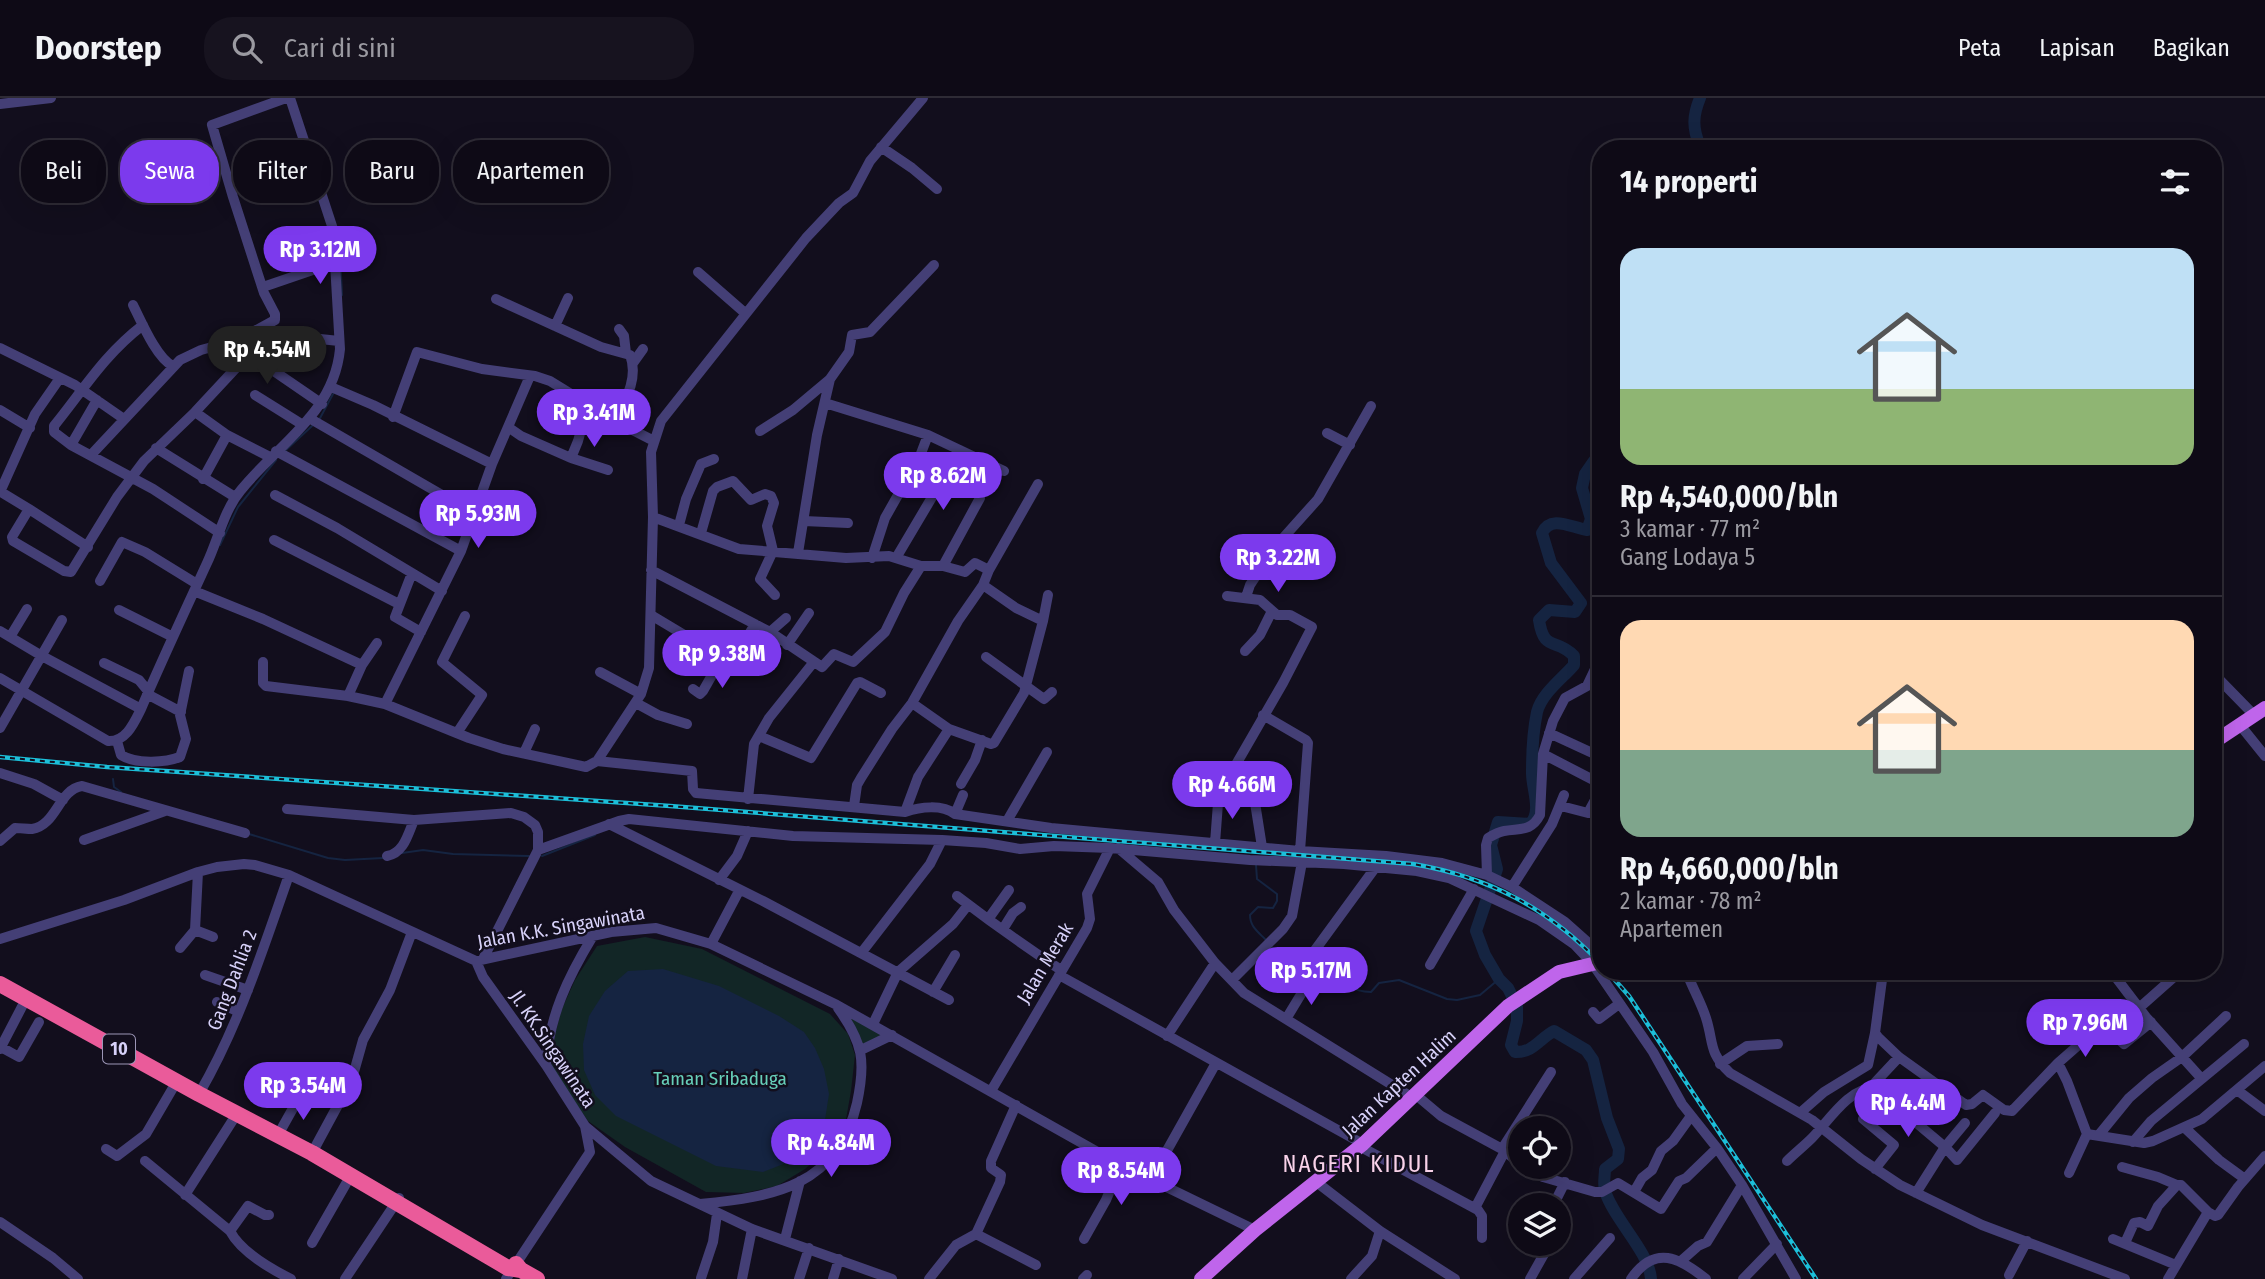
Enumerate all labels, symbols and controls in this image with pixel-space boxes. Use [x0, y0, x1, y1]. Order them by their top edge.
search box [204, 17, 694, 80]
text: Doorstep [35, 28, 162, 68]
icon: search [228, 29, 266, 67]
text: Cari di sini [284, 33, 396, 64]
text: Peta [1958, 34, 2001, 62]
text: Lapisan [2039, 34, 2115, 62]
text: Bagikan [2153, 34, 2230, 62]
chip: Beli [21, 140, 106, 203]
chip: Sewa [120, 140, 219, 203]
chip: Filter [233, 140, 331, 203]
chip: Baru [345, 140, 439, 203]
chip: Apartemen [453, 140, 609, 203]
icon: filters [2156, 163, 2194, 201]
text: 14 properti [1620, 164, 1758, 200]
pin: Rp 3.12M [248, 226, 392, 286]
text: Rp 3.12M [280, 235, 360, 263]
icon: home [1844, 294, 1970, 420]
pin: Rp 4.54M [195, 327, 339, 386]
text: Rp 4.54M [223, 335, 311, 363]
pin: Rp 3.41M [522, 390, 666, 449]
text: Rp 3.41M [553, 398, 635, 426]
pin: Rp 8.62M [871, 452, 1015, 512]
text: Rp 8.62M [900, 461, 986, 489]
text: Rp 4,540,000/bln [1620, 479, 1838, 515]
pin: Rp 5.93M [406, 490, 550, 550]
text: Rp 5.93M [435, 499, 521, 527]
text: 3 kamar · 77 m² [1620, 515, 1760, 543]
pin: Rp 3.22M [1206, 534, 1350, 594]
text: Rp 3.22M [1236, 543, 1320, 571]
text: Gang Lodaya 5 [1620, 543, 1755, 571]
pin: Rp 9.38M [650, 630, 794, 690]
text: Rp 9.38M [678, 639, 766, 667]
icon: home [1844, 666, 1970, 792]
pin: Rp 4.66M [1160, 762, 1304, 821]
text: Rp 4.66M [1188, 770, 1276, 798]
text: Rp 4,660,000/bln [1620, 851, 1839, 887]
text: 2 kamar · 78 m² [1620, 887, 1762, 915]
street label: Jalan K.K. Singawinata [475, 901, 647, 953]
text: Apartemen [1620, 915, 1723, 943]
street label: Jalan Merak [1012, 918, 1078, 1008]
street label: Gang Dahlia 2 [202, 927, 262, 1033]
pin: Rp 5.17M [1239, 948, 1383, 1007]
text: Rp 5.17M [1271, 956, 1351, 984]
street label: Jl. KK.Singawinata [505, 986, 601, 1112]
pin: Rp 7.96M [2013, 1000, 2157, 1059]
text: Rp 7.96M [2042, 1008, 2128, 1036]
street label: Jalan Kapten Halim [1337, 1024, 1461, 1142]
road number: 10 [103, 1034, 135, 1064]
pin: Rp 3.54M [231, 1062, 375, 1122]
park label: Taman Sribaduga [653, 1067, 787, 1090]
text: Rp 3.54M [260, 1071, 346, 1099]
pin: Rp 4.4M [1843, 1080, 1973, 1139]
text: Rp 4.4M [1870, 1088, 1946, 1116]
map controls [1508, 1116, 1571, 1256]
button: locate [1508, 1116, 1571, 1179]
pin: Rp 4.84M [759, 1119, 903, 1179]
text: Rp 4.84M [787, 1128, 875, 1156]
pin: Rp 8.54M [1049, 1148, 1193, 1207]
district label: NAGERI KIDUL [1282, 1150, 1436, 1178]
text: Rp 8.54M [1077, 1156, 1165, 1184]
button: layers [1508, 1193, 1571, 1256]

